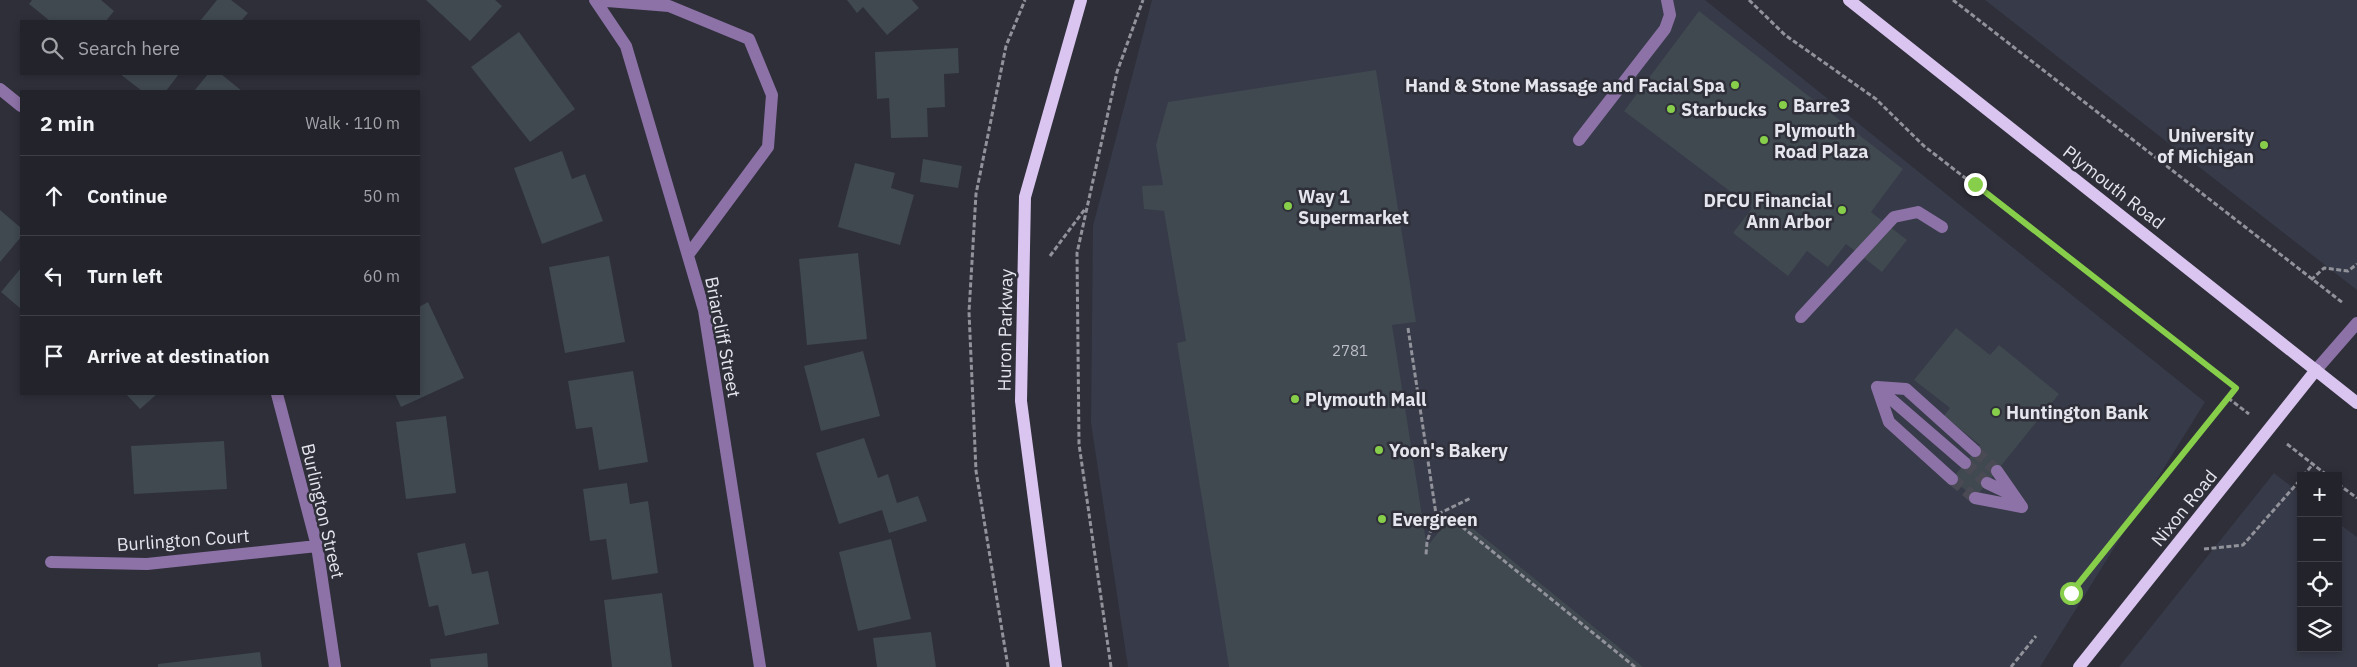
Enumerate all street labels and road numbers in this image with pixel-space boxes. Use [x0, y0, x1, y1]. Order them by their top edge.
street label: Plymouth Road [2059, 140, 2169, 234]
street label: Huron Parkway [992, 268, 1018, 392]
street label: Briarcliff Street [700, 275, 746, 399]
street label: Burlington Street [296, 441, 350, 581]
street label: Nixon Road [2146, 465, 2222, 551]
street label: Burlington Court [116, 524, 250, 556]

